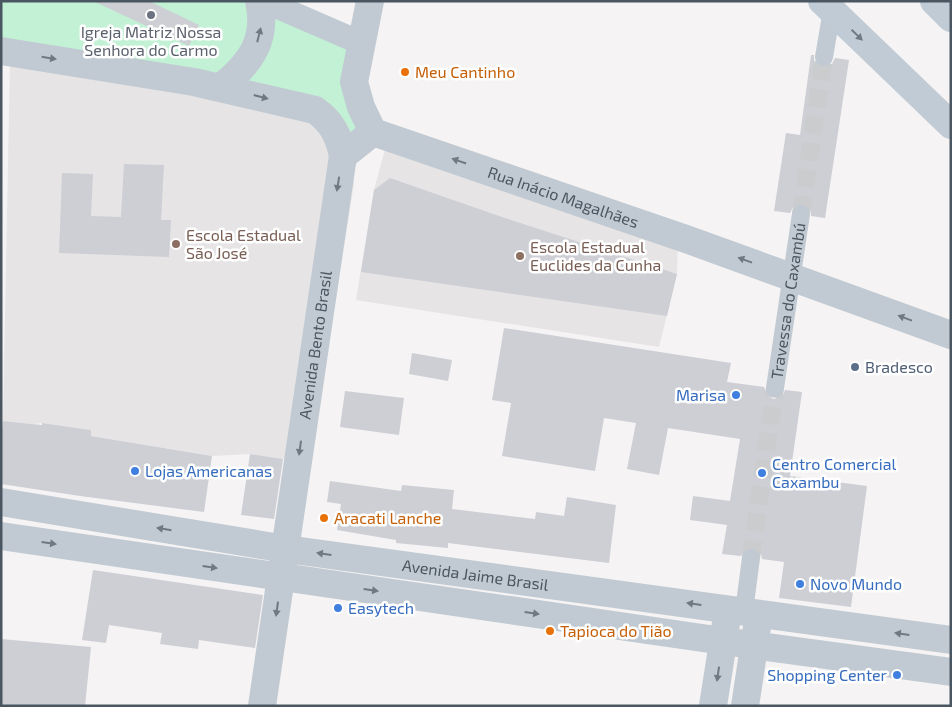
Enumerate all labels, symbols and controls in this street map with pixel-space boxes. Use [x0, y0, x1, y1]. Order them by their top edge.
marker: Igreja Matriz Nossa Senhora do Carmo [145, 9, 157, 21]
place label: Igreja Matriz Nossa Senhora do Carmo [81, 22, 221, 59]
one-way arrow [255, 28, 263, 43]
one-way arrow [851, 29, 863, 41]
one-way arrow [42, 55, 58, 63]
place label: Meu Cantinho [415, 62, 515, 81]
marker: Meu Cantinho [399, 66, 411, 78]
one-way arrow [253, 94, 268, 102]
one-way arrow [452, 157, 467, 164]
street label: Rua Inácio Magalhães [485, 162, 641, 231]
one-way arrow [334, 176, 342, 192]
street label: Travessa do Caxambú [766, 221, 809, 380]
place label: Escola Estadual São José [186, 225, 301, 262]
place label: Escola Estadual Euclides da Cunha [530, 237, 661, 274]
marker: Escola Estadual São José [170, 238, 182, 250]
marker: Escola Estadual Euclides da Cunha [514, 250, 526, 262]
one-way arrow [737, 256, 752, 264]
street label: Avenida Bento Brasil [294, 269, 335, 420]
one-way arrow [897, 314, 912, 322]
place label: Bradesco [865, 357, 933, 376]
marker: Bradesco [849, 361, 861, 373]
place label: Marisa [676, 385, 726, 404]
marker: Marisa [730, 389, 742, 401]
one-way arrow [296, 441, 304, 457]
place label: Centro Comercial Caxambu [772, 454, 897, 491]
place label: Lojas Americanas [145, 461, 272, 481]
marker: Lojas Americanas [129, 465, 141, 477]
marker: Centro Comercial Caxambu [756, 467, 768, 479]
place label: Aracati Lanche [334, 508, 441, 527]
marker: Aracati Lanche [318, 512, 330, 524]
one-way arrow [156, 524, 172, 532]
one-way arrow [42, 540, 58, 548]
one-way arrow [316, 550, 332, 558]
street label: Avenida Jaime Brasil [401, 555, 550, 594]
one-way arrow [203, 563, 219, 571]
place label: Novo Mundo [810, 574, 902, 593]
marker: Novo Mundo [794, 578, 806, 590]
one-way arrow [363, 586, 379, 594]
place label: Easytech [348, 598, 414, 617]
one-way arrow [685, 600, 701, 608]
one-way arrow [273, 602, 281, 618]
marker: Easytech [332, 602, 344, 614]
one-way arrow [524, 610, 540, 618]
place label: Tapioca do Tião [560, 621, 672, 640]
marker: Tapioca do Tião [544, 625, 556, 637]
one-way arrow [894, 629, 910, 637]
place label: Shopping Center [767, 665, 888, 684]
one-way arrow [714, 667, 722, 683]
marker: Shopping Center [891, 669, 903, 681]

